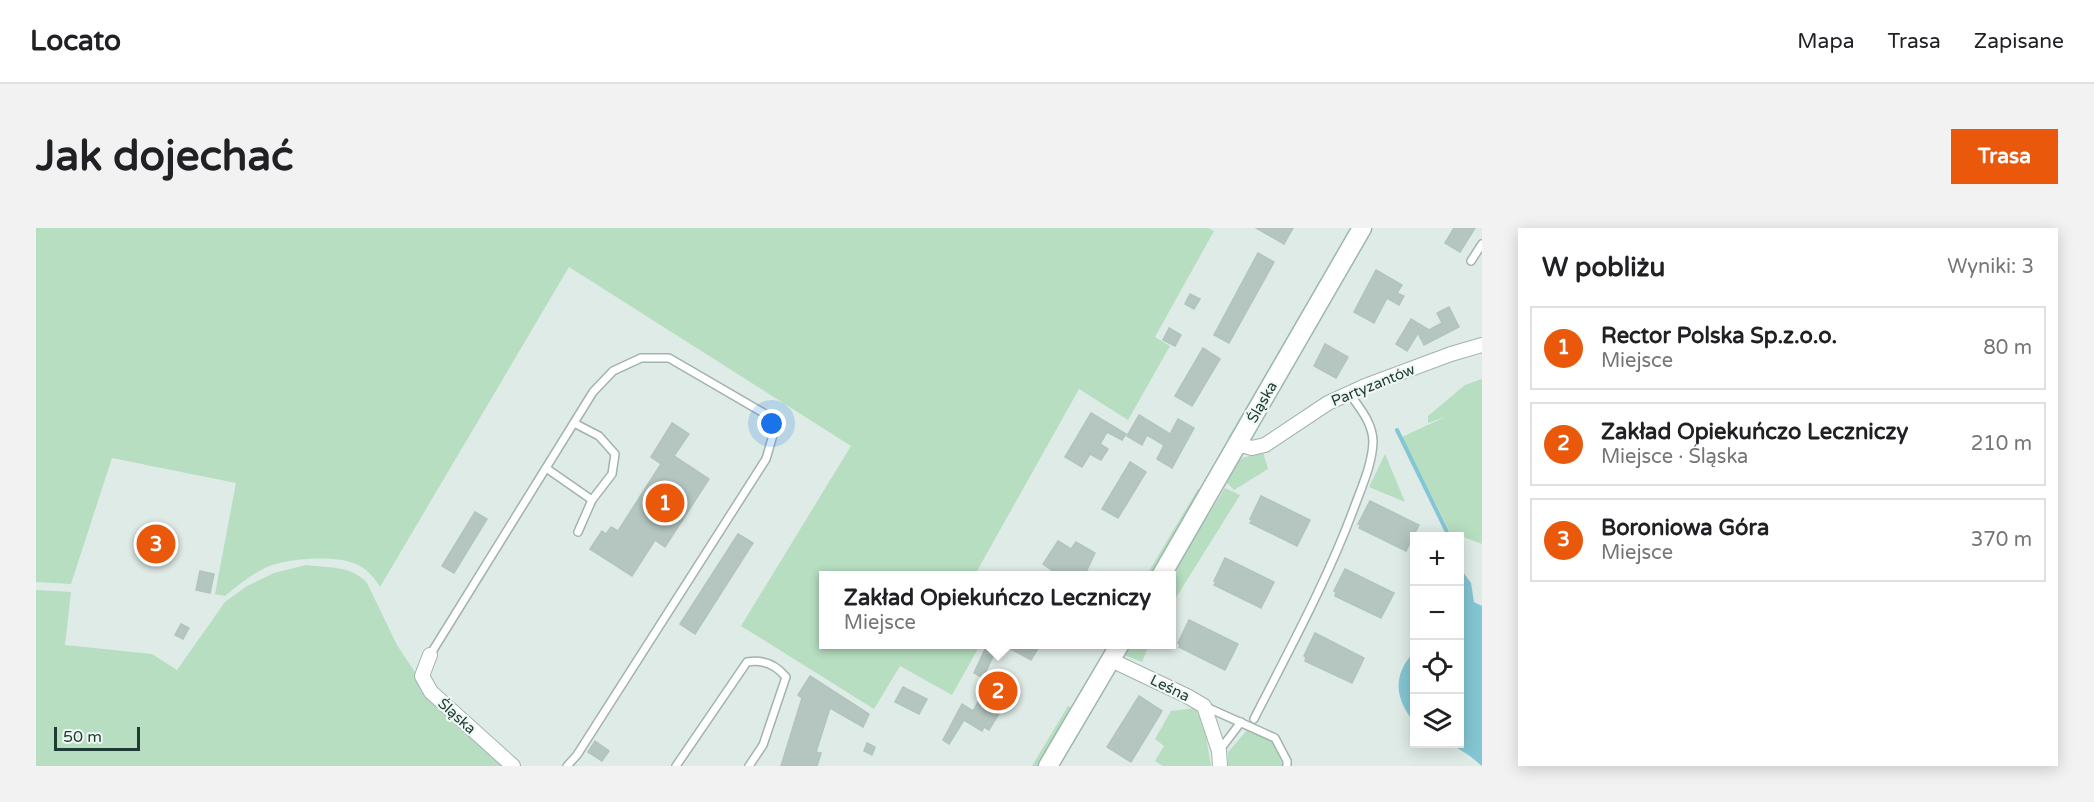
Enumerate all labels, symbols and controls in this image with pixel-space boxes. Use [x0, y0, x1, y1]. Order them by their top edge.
text: Locato [30, 24, 121, 58]
text: Mapa [1797, 29, 1854, 54]
text: Trasa [1887, 29, 1941, 54]
text: Zapisane [1974, 29, 2064, 54]
button: Trasa [1951, 129, 2058, 184]
text: Jak dojechać [36, 131, 293, 182]
text: W pobliżu [1542, 252, 1665, 283]
text: Wyniki: 3 [1947, 255, 2034, 279]
text: Rector Polska Sp.z.o.o. [1601, 323, 1837, 349]
text: 1 [1557, 336, 1570, 360]
text: 80 m [1983, 336, 2032, 360]
text: Miejsce [1601, 349, 1673, 373]
street label: Partyzantów [1328, 360, 1418, 410]
street label: Śląska [1243, 378, 1281, 426]
your location [757, 409, 786, 438]
text: Zakład Opiekuńczo Leczniczy [1601, 419, 1908, 445]
text: 2 [1557, 432, 1570, 456]
text: 210 m [1971, 432, 2032, 456]
text: Miejsce · Śląska [1601, 445, 1748, 469]
pin: 1 [646, 480, 684, 526]
text: Boroniowa Góra [1601, 515, 1769, 541]
pin: 3 [136, 522, 176, 566]
text: 3 [1557, 528, 1570, 552]
text: 370 m [1971, 528, 2032, 552]
map controls [1410, 532, 1464, 748]
button: + [1410, 532, 1464, 586]
text: Miejsce [1601, 541, 1673, 565]
popup [819, 571, 1176, 649]
text: Zakład Opiekuńczo Leczniczy [844, 585, 1151, 611]
button: − [1410, 586, 1464, 640]
text: Miejsce [844, 611, 916, 635]
button: locate [1410, 640, 1464, 694]
pin: 2 [978, 668, 1018, 714]
street label: Leśna [1147, 671, 1193, 705]
street label: Śląska [434, 694, 480, 738]
button: layers [1410, 694, 1464, 748]
scale bar [54, 724, 140, 752]
text: 50 m [63, 727, 102, 747]

